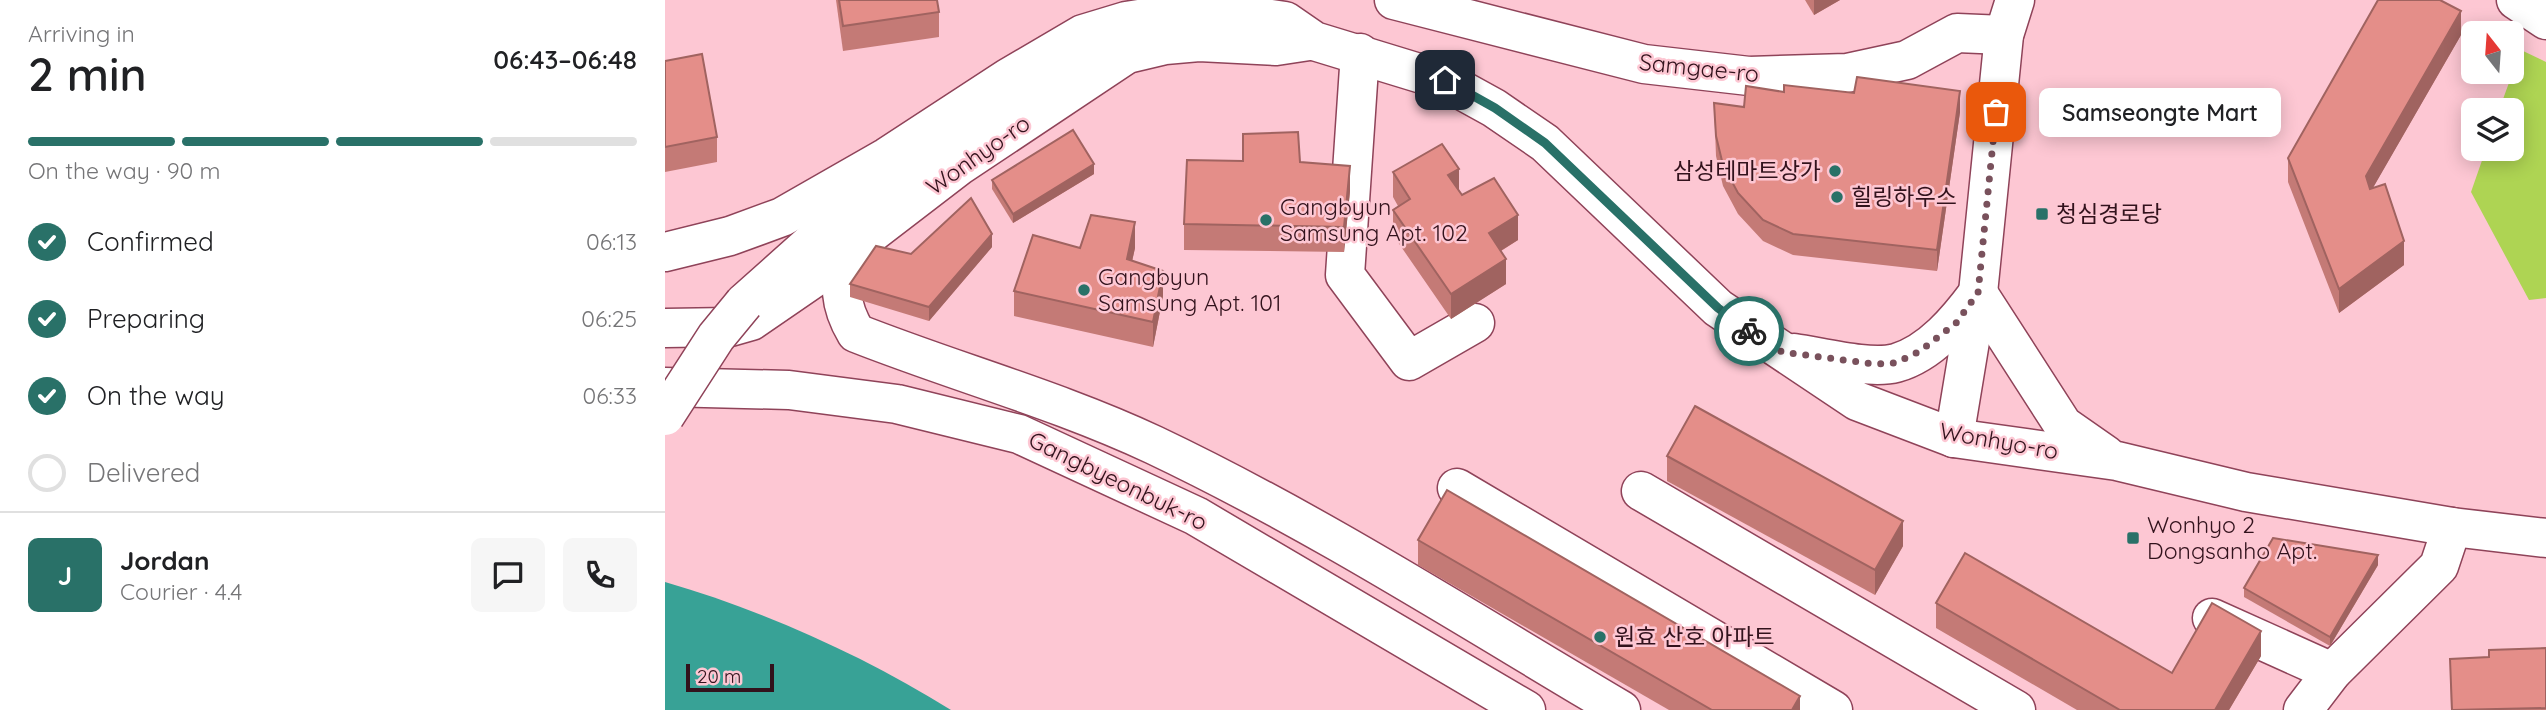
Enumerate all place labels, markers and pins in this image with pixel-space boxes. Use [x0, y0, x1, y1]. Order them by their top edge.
pin [1415, 50, 1475, 110]
pin [1966, 82, 2026, 142]
callout: Samseongte Mart [2038, 88, 2279, 136]
place label: 삼성테마트상가 [1673, 156, 1821, 185]
marker: 삼성테마트상가 [1827, 163, 1843, 179]
place label: 힐링하우스 [1851, 182, 1957, 211]
marker: 힐링하우스 [1829, 189, 1845, 205]
place label: Gangbyun Samsung Apt. 102 [1280, 192, 1468, 247]
place label: 청심경로당 [2056, 199, 2162, 228]
marker: 청심경로당 [2034, 206, 2050, 222]
marker: Gangbyun Samsung Apt. 102 [1258, 212, 1274, 228]
place label: Gangbyun Samsung Apt. 101 [1098, 262, 1281, 317]
marker: Gangbyun Samsung Apt. 101 [1076, 282, 1092, 298]
place label: Wonhyo 2 Dongsanho Apt. [2147, 510, 2317, 565]
marker: Wonhyo 2 Dongsanho Apt. [2125, 530, 2141, 546]
place label: 원효 산호 아파트 [1614, 622, 1775, 651]
marker: 원효 산호 아파트 [1592, 629, 1608, 645]

